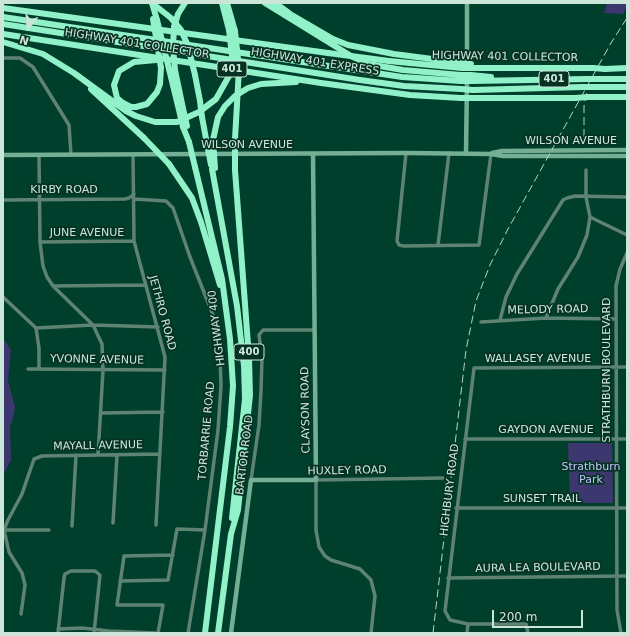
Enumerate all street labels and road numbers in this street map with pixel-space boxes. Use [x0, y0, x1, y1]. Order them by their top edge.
street label: HIGHWAY 401 COLLECTOR [64, 26, 210, 62]
street label: HIGHWAY 401 EXPRESS [250, 45, 380, 79]
street label: HIGHWAY 401 COLLECTOR [432, 49, 578, 65]
road number: 401 [217, 61, 247, 77]
road number: 401 [539, 71, 569, 87]
street label: WILSON AVENUE [525, 134, 617, 148]
street label: WILSON AVENUE [201, 138, 293, 152]
street label: KIRBY ROAD [30, 183, 98, 197]
street label: JUNE AVENUE [50, 226, 124, 240]
street label: JETHRO ROAD [146, 274, 178, 352]
street label: HIGHWAY 400 [206, 289, 228, 367]
street label: STRATHBURN BOULEVARD [600, 297, 614, 443]
street label: MELODY ROAD [507, 303, 589, 317]
road number: 400 [234, 344, 264, 360]
street label: WALLASEY AVENUE [485, 352, 591, 366]
street label: YVONNE AVENUE [50, 353, 144, 367]
street label: CLAYSON ROAD [299, 366, 313, 454]
street label: TORBARRIE ROAD [196, 381, 218, 481]
street label: BARTOR ROAD [234, 414, 256, 496]
street label: GAYDON AVENUE [498, 423, 594, 437]
street label: MAYALL AVENUE [53, 439, 143, 453]
street label: HIGHBURY ROAD [438, 443, 462, 537]
street label: HUXLEY ROAD [307, 464, 387, 478]
street label: SUNSET TRAIL [503, 492, 581, 506]
street label: AURA LEA BOULEVARD [475, 560, 601, 576]

